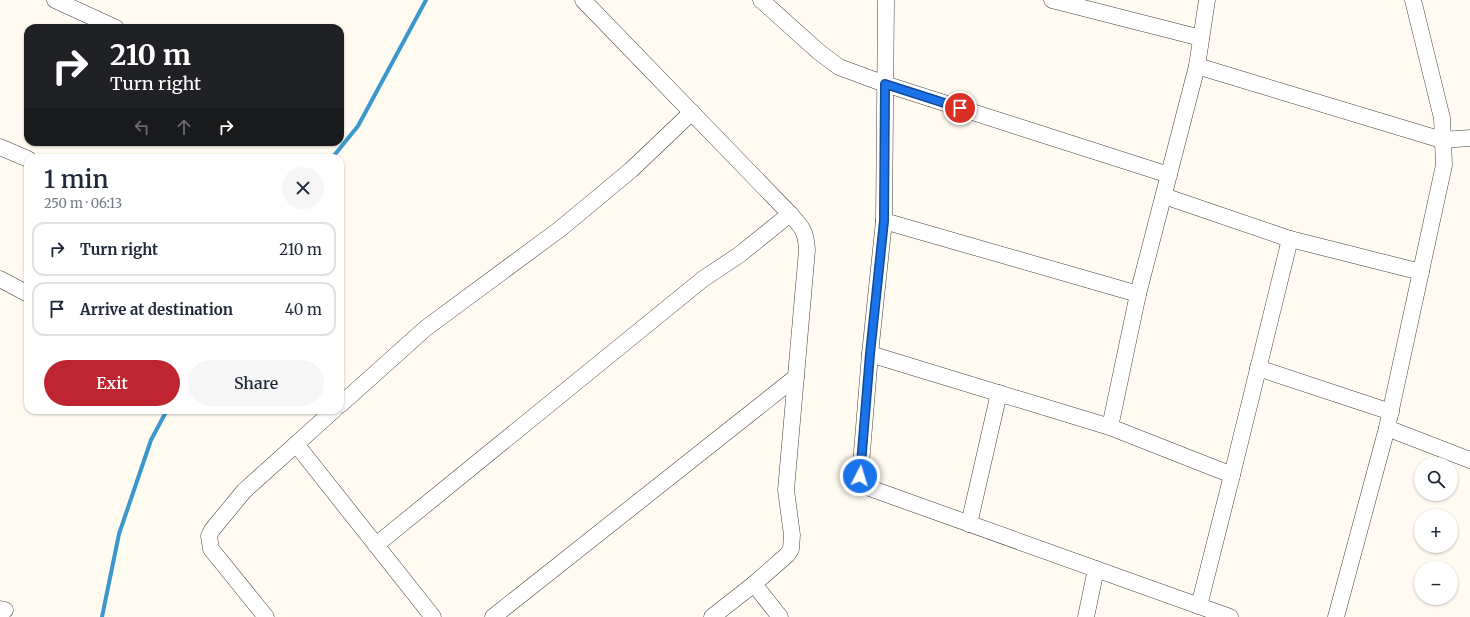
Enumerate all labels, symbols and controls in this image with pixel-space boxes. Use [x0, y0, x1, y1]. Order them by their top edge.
text: 210 m [110, 37, 191, 73]
icon: right [44, 40, 96, 92]
text: Turn right [110, 72, 201, 95]
pin [943, 91, 977, 125]
icon: arrive [949, 97, 971, 119]
icon: left [131, 116, 153, 138]
icon: ahead [173, 116, 195, 138]
icon: right [215, 116, 237, 138]
text: 1 min [44, 164, 109, 195]
button: close [282, 167, 324, 209]
text: 250 m · 06:13 [44, 195, 122, 212]
icon: right [46, 238, 68, 260]
text: Turn right [80, 240, 158, 259]
text: 210 m [279, 240, 322, 259]
icon: arrive [46, 298, 68, 320]
text: Arrive at destination [80, 300, 233, 319]
text: 40 m [285, 300, 322, 319]
button: Exit [44, 360, 180, 406]
button: Share [188, 360, 324, 406]
position arrow [839, 455, 881, 497]
map controls [1414, 457, 1458, 605]
button: search [1414, 457, 1458, 501]
button: + [1414, 509, 1458, 553]
button: − [1414, 561, 1458, 605]

